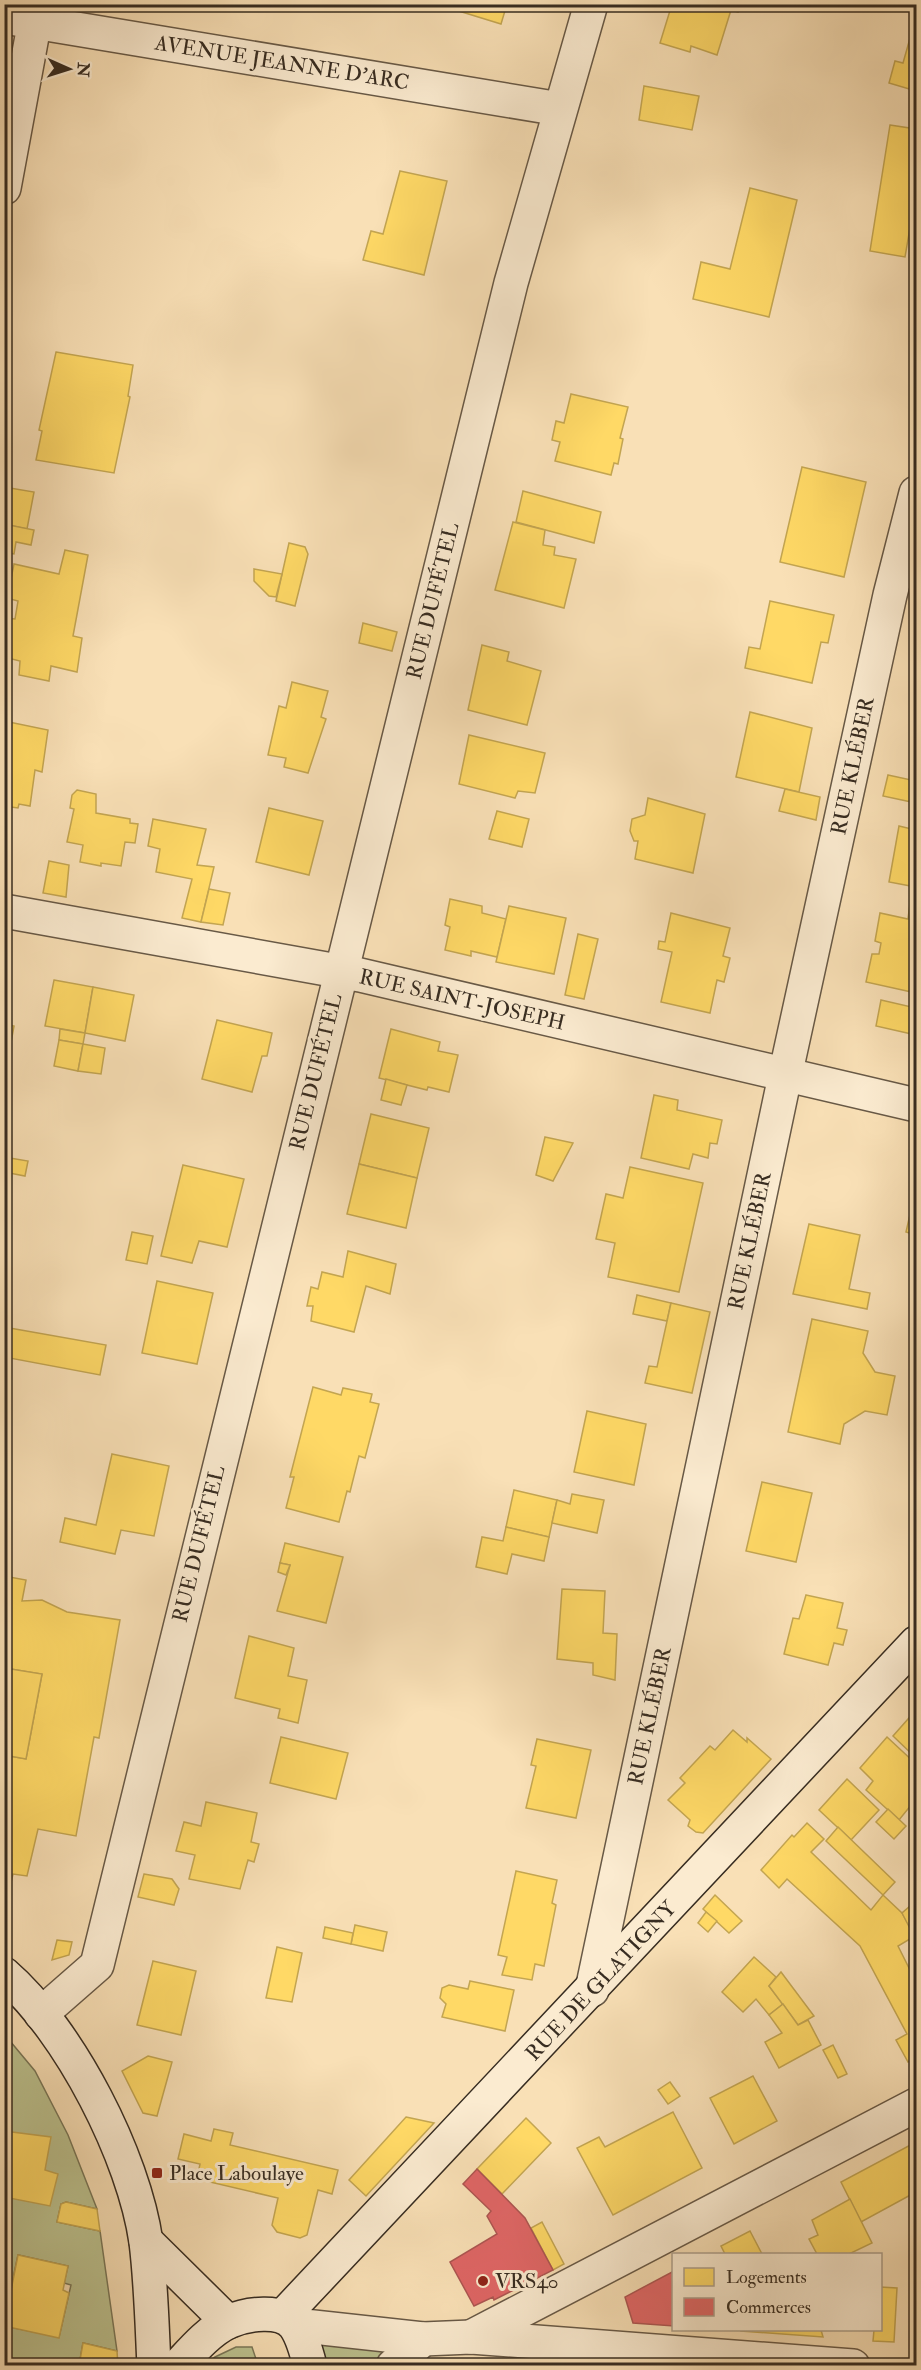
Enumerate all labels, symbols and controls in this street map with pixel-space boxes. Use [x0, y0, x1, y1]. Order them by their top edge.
street label: AVENUE JEANNE D'ARC [152, 29, 411, 96]
north arrow [39, 39, 99, 99]
text: N [73, 61, 93, 78]
street label: RUE DUFÉTEL [400, 520, 466, 682]
street label: RUE KLÉBER [825, 694, 881, 837]
street label: RUE SAINT-JOSEPH [357, 963, 567, 1037]
street label: RUE DUFÉTEL [283, 991, 349, 1153]
street label: RUE KLÉBER [722, 1169, 778, 1312]
street label: RUE DUFÉTEL [166, 1463, 232, 1625]
street label: RUE KLÉBER [622, 1644, 678, 1787]
street label: RUE DE GLATIGNY [520, 1895, 683, 2067]
place label: Place Laboulaye [169, 2160, 304, 2187]
marker: Place Laboulaye [150, 2166, 164, 2180]
legend [672, 2253, 882, 2331]
text: Logements [726, 2266, 807, 2289]
place label: VRS40 [495, 2268, 559, 2295]
marker: VRS40 [476, 2274, 490, 2288]
text: Commerces [726, 2296, 811, 2319]

